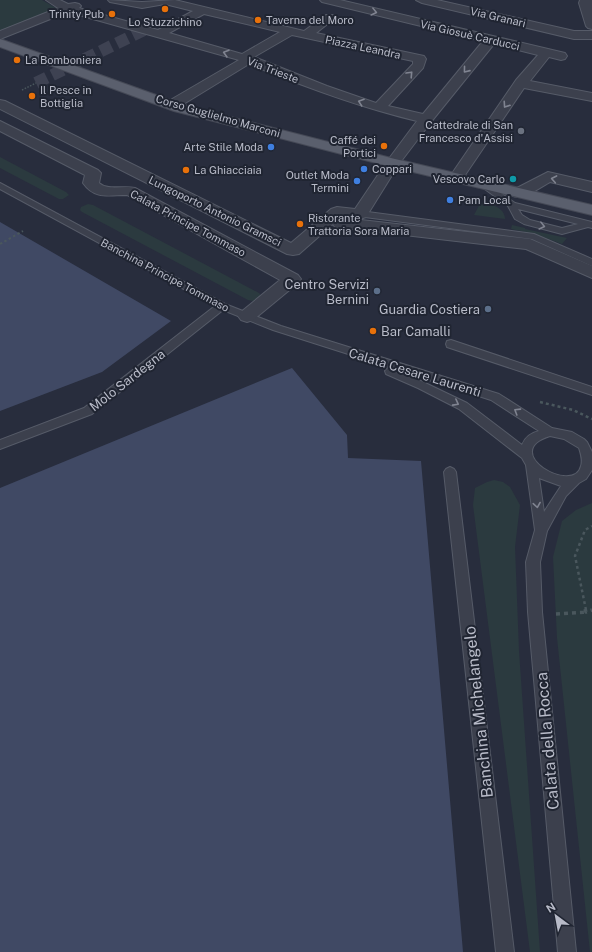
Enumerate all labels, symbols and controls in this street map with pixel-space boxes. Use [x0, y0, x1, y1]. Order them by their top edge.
marker: Lo Stuzzichino [160, 4, 170, 14]
street label: Via Granari [469, 5, 527, 29]
one-way arrow [371, 7, 377, 15]
place label: Trinity Pub [49, 8, 104, 20]
marker: Trinity Pub [107, 9, 117, 19]
place label: Taverna del Moro [266, 14, 354, 26]
marker: Taverna del Moro [253, 15, 263, 25]
place label: Lo Stuzzichino [128, 16, 202, 28]
street label: Via Giosuè Carducci [419, 18, 521, 52]
street label: Piazza Leandra [324, 33, 402, 61]
one-way arrow [222, 49, 229, 58]
place label: La Bomboniera [25, 54, 101, 66]
marker: La Bomboniera [12, 55, 22, 65]
street label: Via Trieste [246, 55, 300, 85]
one-way arrow [463, 66, 470, 73]
one-way arrow [406, 71, 413, 79]
place label: Il Pesce in Bottiglia [40, 84, 92, 109]
marker: Il Pesce in Bottiglia [27, 91, 37, 101]
street label: Corso Guglielmo Marconi [154, 92, 282, 140]
one-way arrow [357, 99, 364, 107]
one-way arrow [503, 101, 511, 108]
place label: Cattedrale di San Francesco d'Assisi [419, 119, 513, 144]
marker: Cattedrale di San Francesco d'Assisi [516, 126, 526, 136]
place label: Caffé dei Portici [330, 134, 376, 159]
place label: Arte Stile Moda [183, 141, 263, 153]
marker: Caffé dei Portici [379, 141, 389, 151]
marker: Arte Stile Moda [266, 142, 276, 152]
place label: Coppari [372, 163, 412, 175]
place label: La Ghiacciaia [194, 164, 262, 176]
marker: Coppari [359, 164, 369, 174]
marker: La Ghiacciaia [181, 165, 191, 175]
place label: Outlet Moda Termini [286, 169, 349, 194]
place label: Vescovo Carlo [433, 173, 505, 185]
street label: Lungoporto Antonio Gramsci [147, 174, 283, 248]
marker: Vescovo Carlo [508, 174, 518, 184]
one-way arrow [551, 175, 557, 183]
marker: Outlet Moda Termini [352, 176, 362, 186]
street label: Calata Principe Tommaso [128, 187, 248, 259]
place label: Pam Local [458, 194, 511, 206]
marker: Pam Local [445, 195, 455, 205]
place label: Ristorante Trattoria Sora Maria [308, 212, 409, 237]
marker: Ristorante Trattoria Sora Maria [295, 219, 305, 229]
one-way arrow [539, 221, 546, 229]
street label: Banchina Principe Tommaso [99, 236, 231, 314]
place label: Centro Servizi Bernini [284, 277, 369, 307]
marker: Centro Servizi Bernini [372, 286, 382, 296]
place label: Guardia Costiera [379, 302, 480, 317]
marker: Guardia Costiera [483, 304, 493, 314]
place label: Bar Camalli [381, 324, 450, 339]
marker: Bar Camalli [368, 326, 378, 336]
street label: Calata Cesare Laurenti [347, 345, 483, 400]
street label: Molo Sardegna [87, 346, 168, 414]
one-way arrow [452, 398, 459, 405]
one-way arrow [514, 408, 521, 416]
one-way arrow [532, 502, 541, 508]
street label: Banchina Michelangelo [460, 625, 497, 799]
street label: Calata della Rocca [532, 671, 563, 811]
north arrow [536, 896, 576, 936]
text: N [544, 900, 558, 915]

